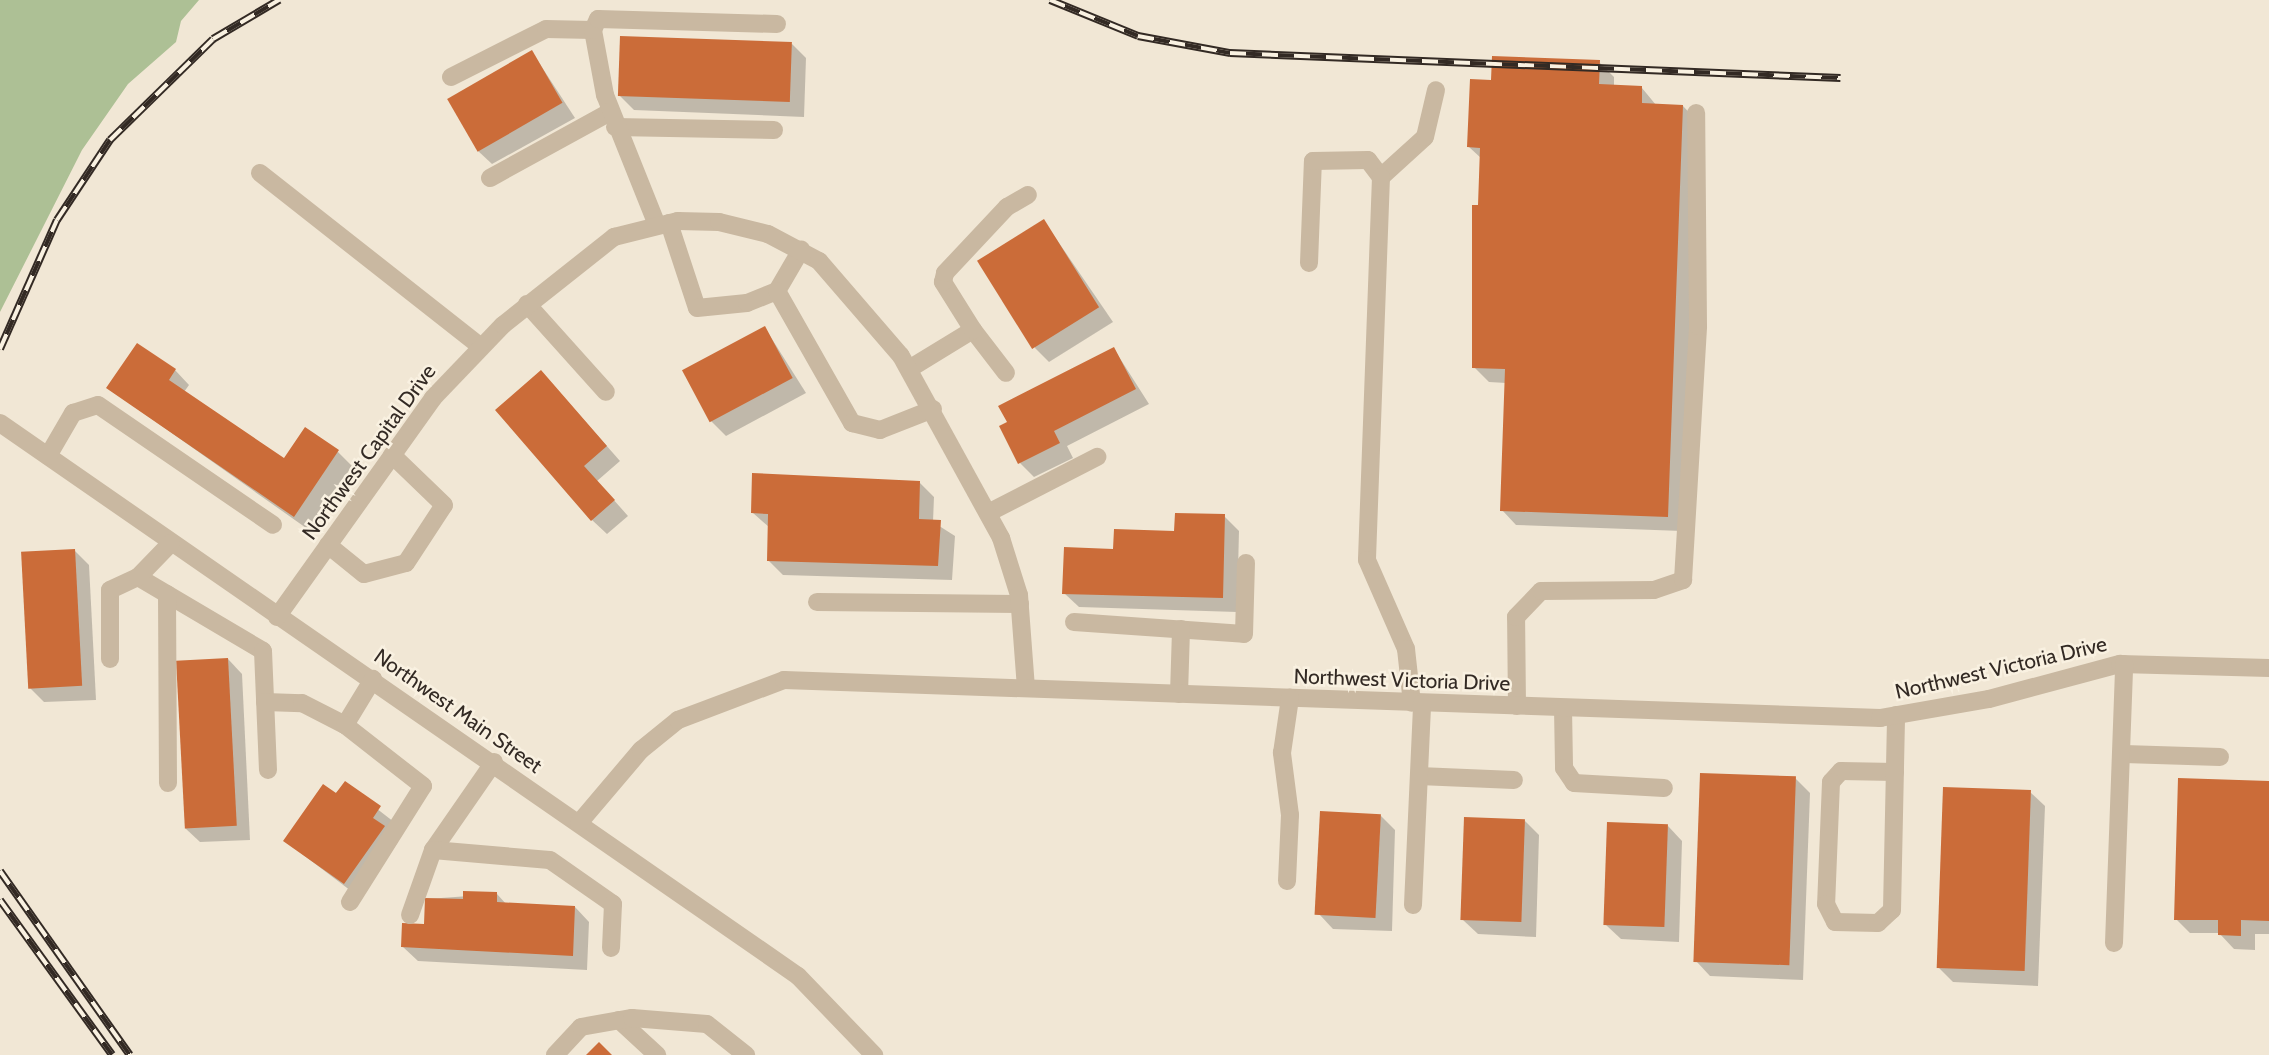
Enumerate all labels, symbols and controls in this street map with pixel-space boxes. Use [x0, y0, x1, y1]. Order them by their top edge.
street label: Northwest Capital Drive [297, 359, 441, 545]
street label: Northwest Victoria Drive [1893, 631, 2109, 705]
street label: Northwest Main Street [369, 644, 547, 778]
street label: Northwest Victoria Drive [1293, 664, 1511, 696]

